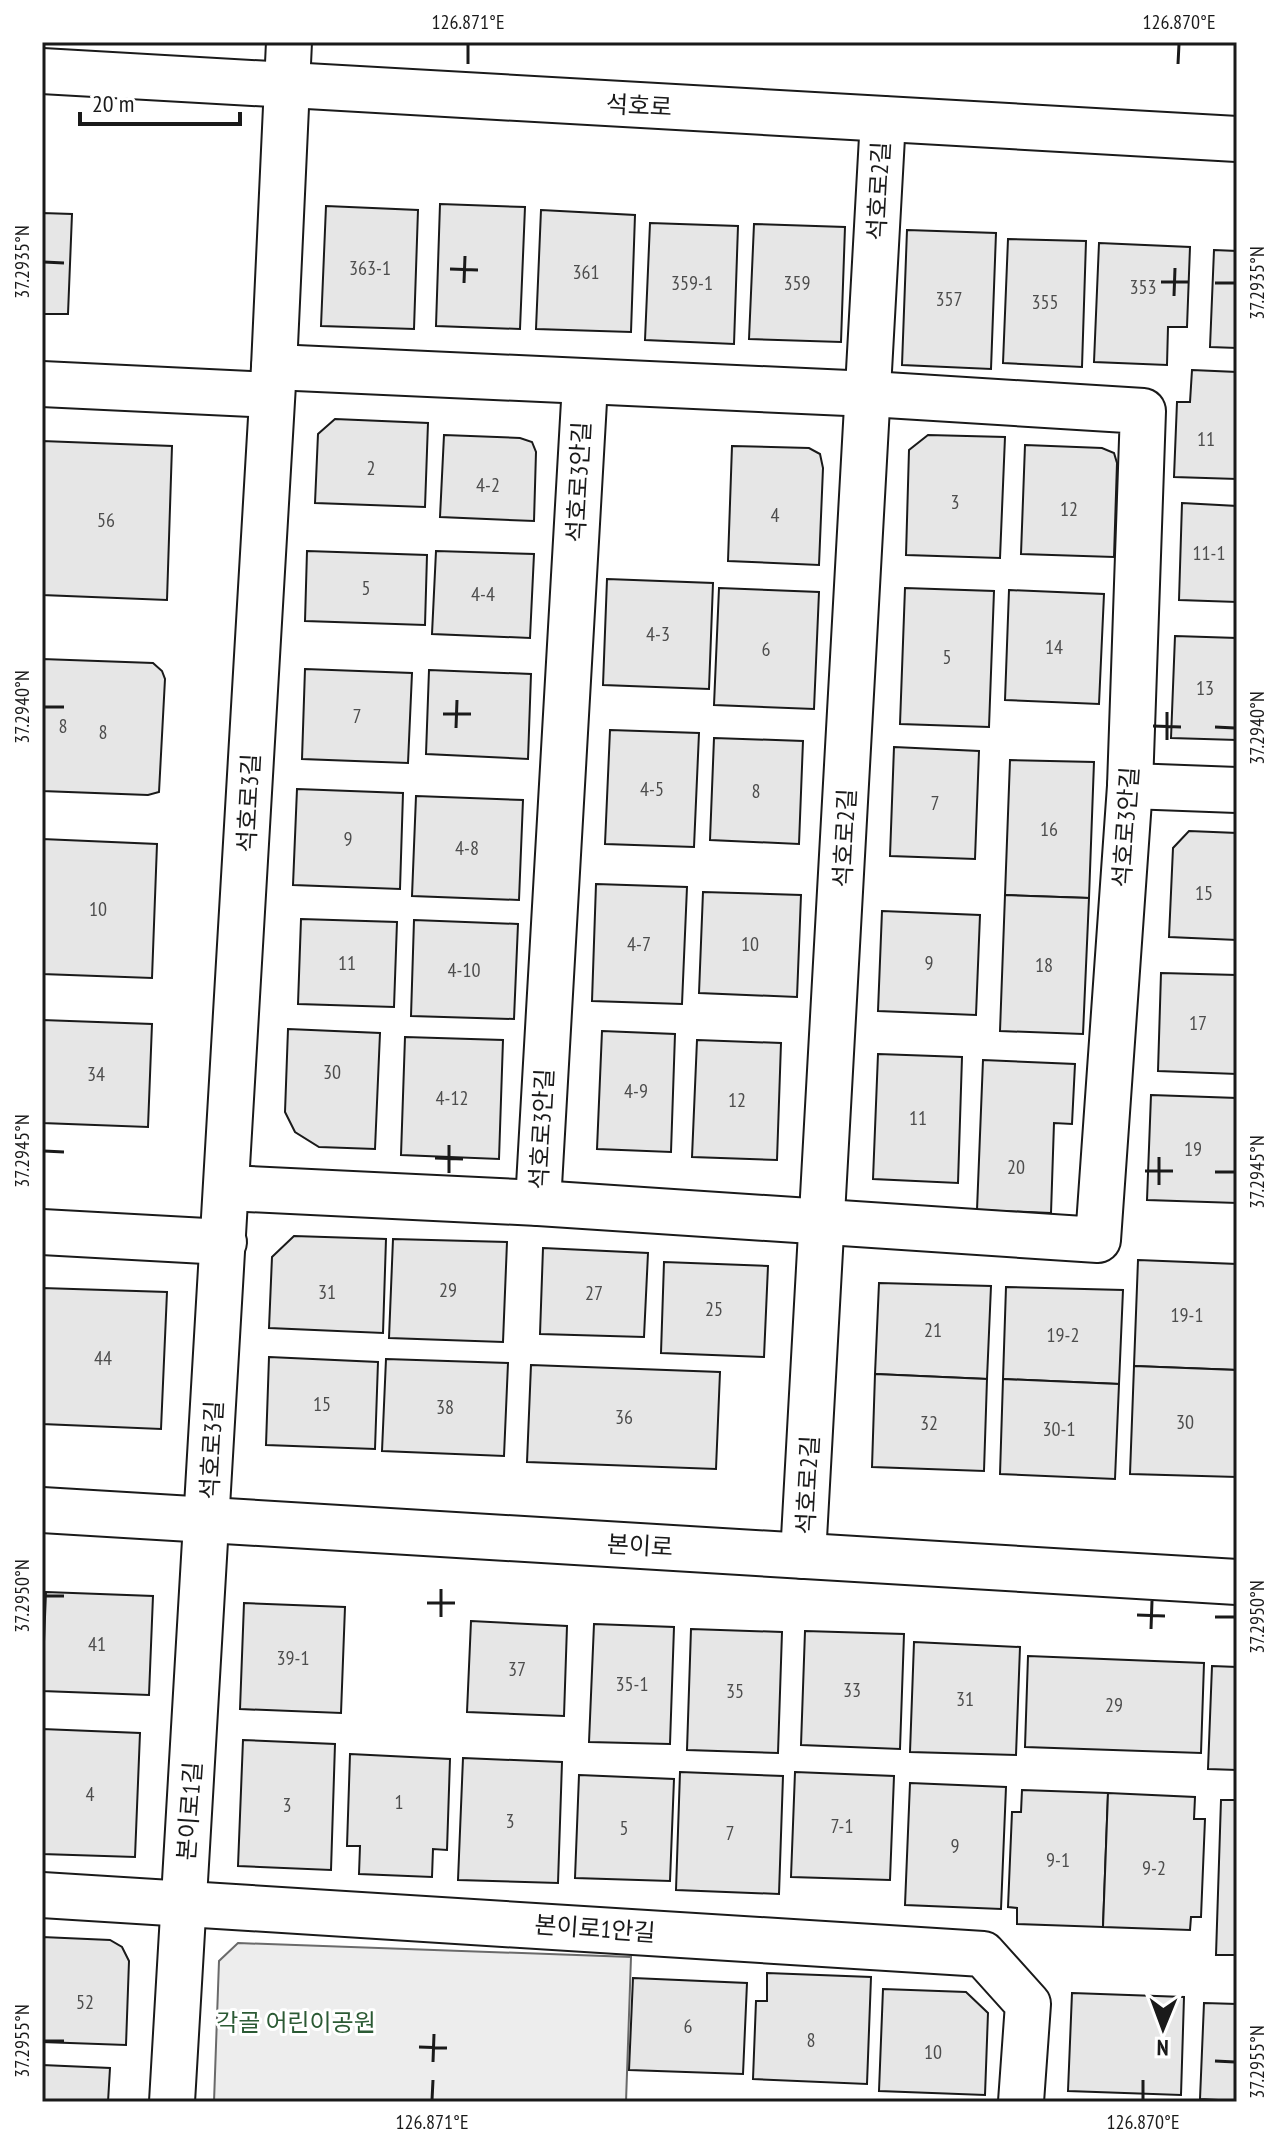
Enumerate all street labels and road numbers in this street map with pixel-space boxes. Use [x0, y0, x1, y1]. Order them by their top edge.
street label: 석호로 [605, 88, 673, 123]
street label: 석호로2길 [860, 141, 897, 241]
street label: 석호로3안길 [560, 421, 597, 543]
street label: 석호로3길 [230, 753, 267, 853]
street label: 석호로3안길 [1106, 765, 1145, 889]
street label: 석호로2길 [826, 788, 863, 888]
street label: 석호로3안길 [523, 1068, 560, 1190]
street label: 석호로3길 [193, 1400, 230, 1500]
street label: 석호로2길 [789, 1435, 826, 1535]
street label: 본이로 [606, 1528, 674, 1563]
street label: 본이로1길 [171, 1760, 208, 1861]
street label: 본이로1안길 [533, 1909, 657, 1948]

